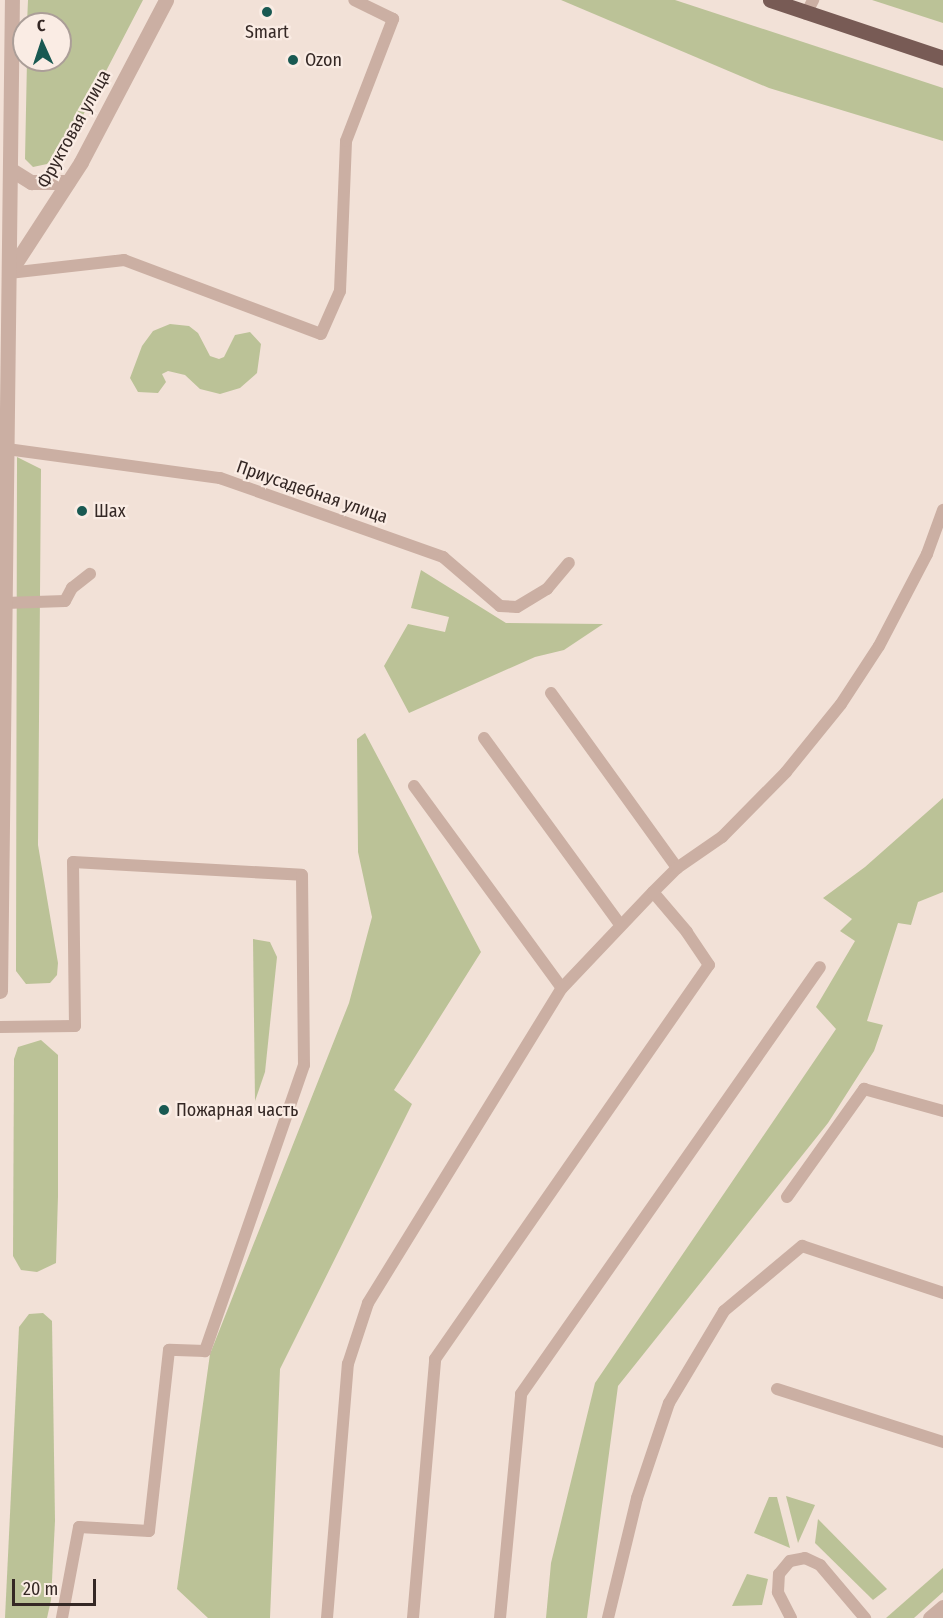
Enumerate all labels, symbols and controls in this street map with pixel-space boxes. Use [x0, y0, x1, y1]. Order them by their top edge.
marker: Smart [260, 5, 274, 19]
north arrow [12, 12, 72, 72]
text: С [36, 16, 46, 35]
place label: Smart [245, 21, 289, 43]
place label: Ozon [305, 49, 342, 71]
marker: Ozon [286, 53, 300, 67]
street label: Фруктовая улица [33, 66, 115, 192]
street label: Приусадебная улица [234, 456, 390, 528]
place label: Шах [94, 500, 126, 522]
marker: Шах [75, 504, 89, 518]
place label: Пожарная часть [176, 1099, 298, 1121]
marker: Пожарная часть [157, 1103, 171, 1117]
scale bar [15, 1567, 99, 1605]
text: 20 m [23, 1578, 58, 1600]

